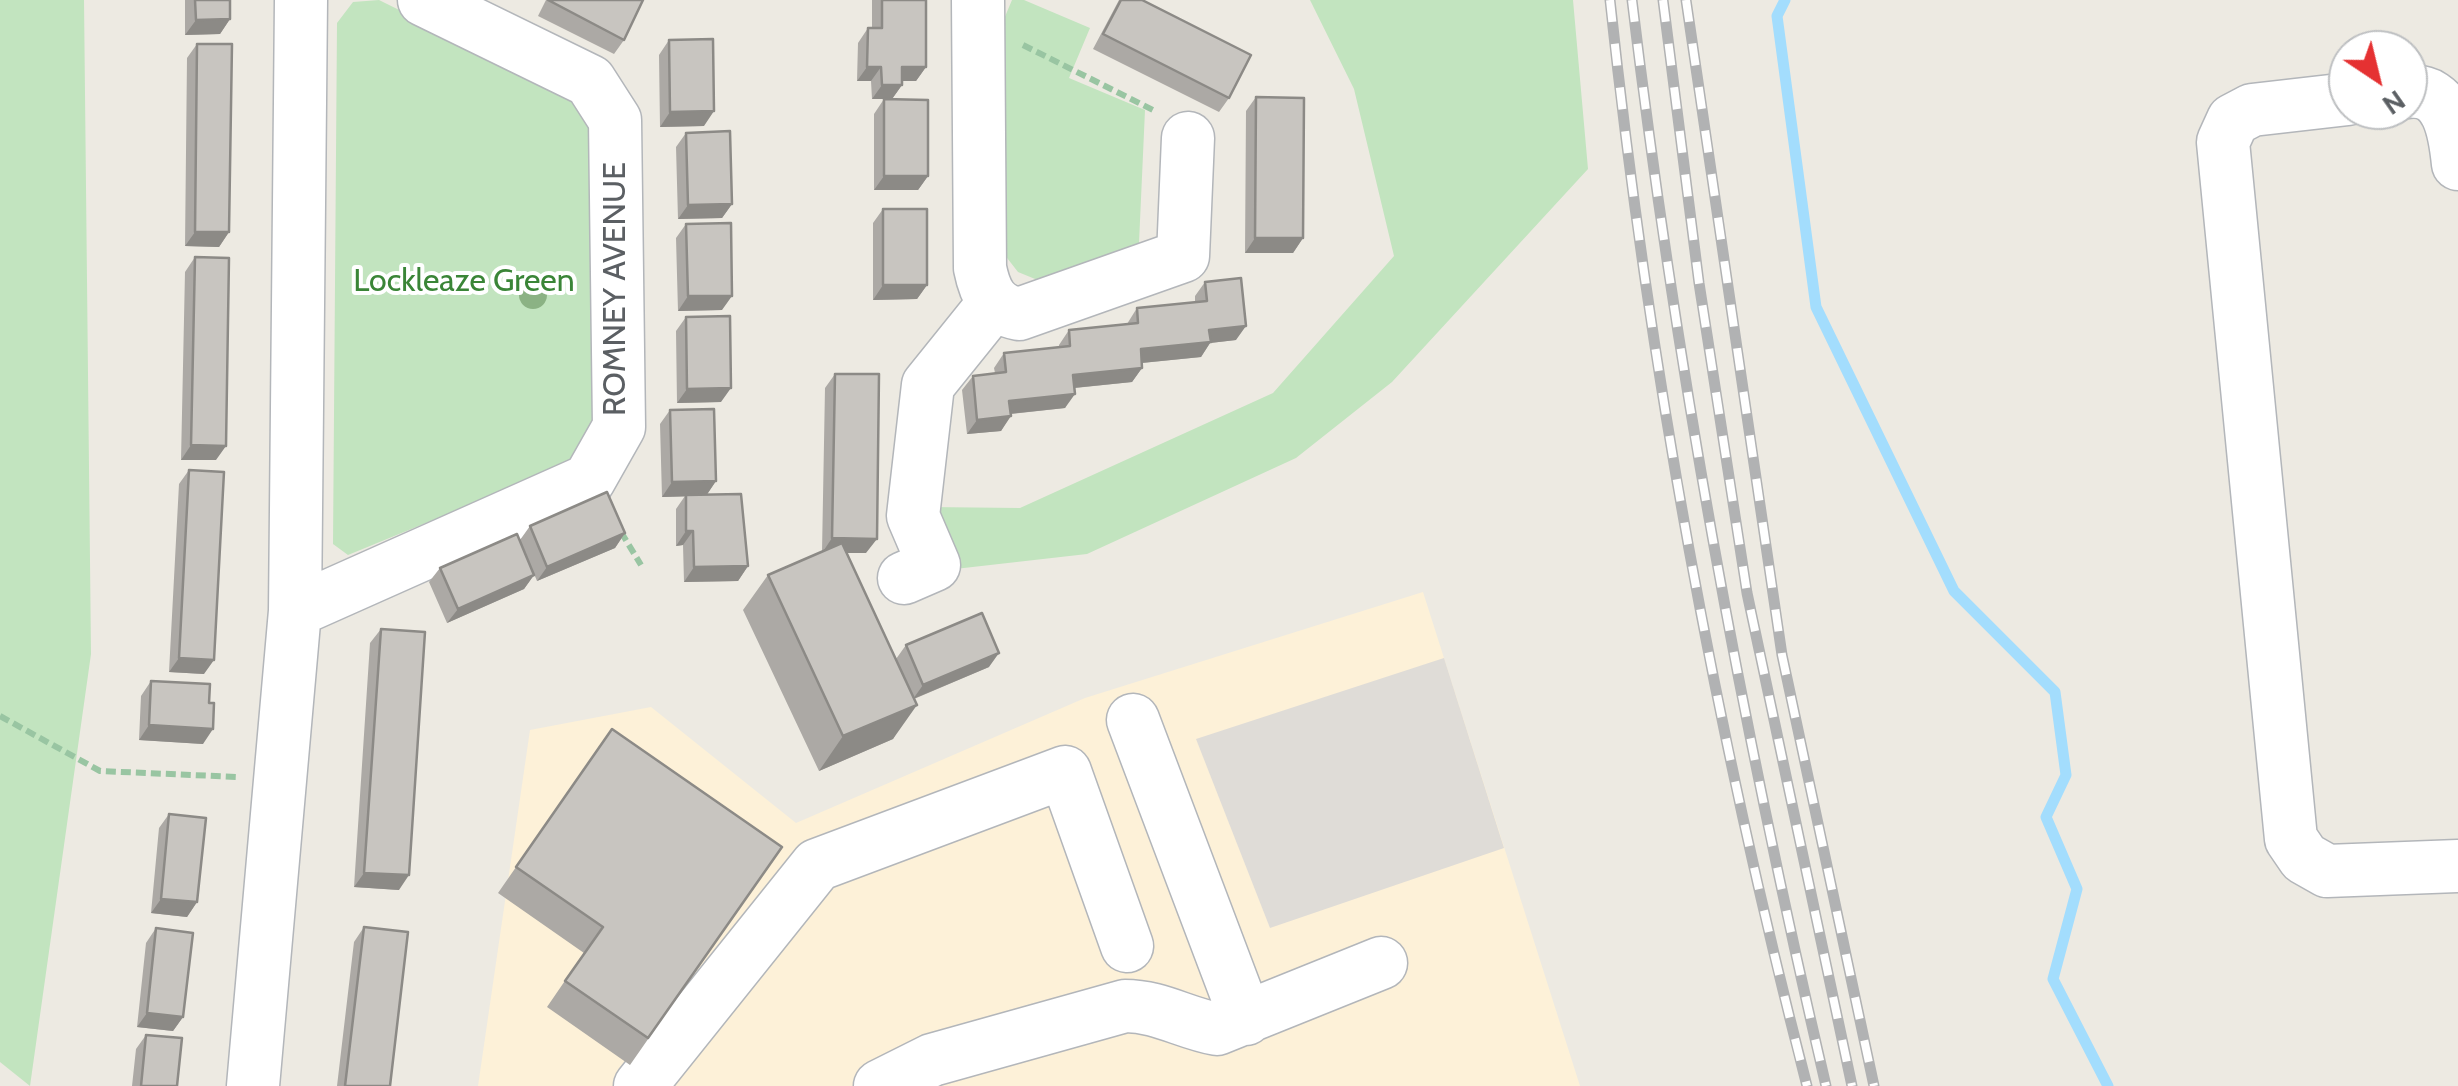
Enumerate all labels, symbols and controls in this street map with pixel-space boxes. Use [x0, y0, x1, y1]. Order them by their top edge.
north arrow [2328, 30, 2428, 130]
text: N [2376, 83, 2412, 123]
street label: ROMNEY AVENUE [597, 162, 635, 416]
park label: Lockleaze Green [353, 263, 575, 301]

